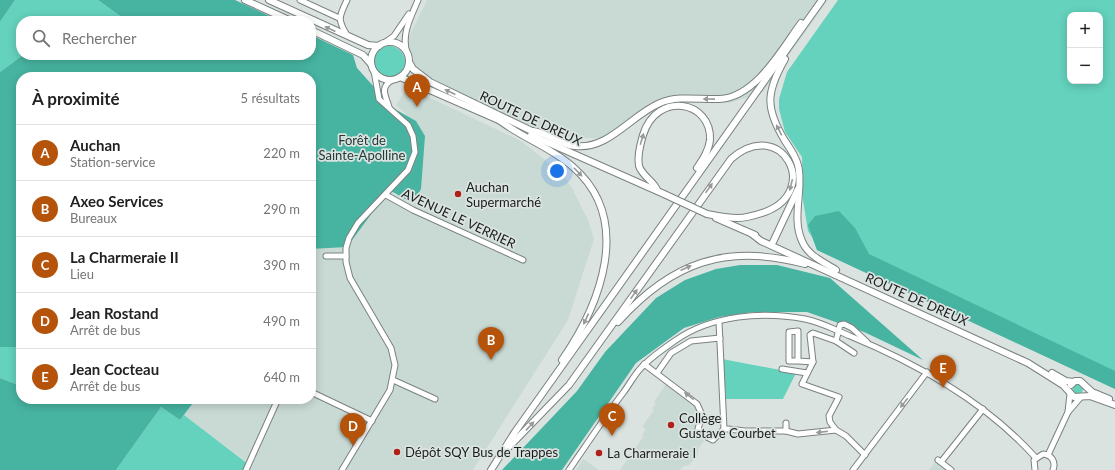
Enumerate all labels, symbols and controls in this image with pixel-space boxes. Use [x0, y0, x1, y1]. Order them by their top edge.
map controls [1067, 12, 1103, 84]
button: + [1067, 12, 1103, 48]
search box [16, 16, 316, 60]
one-way arrow [324, 26, 336, 32]
icon: search [30, 27, 52, 49]
text: Rechercher [62, 29, 136, 47]
button: − [1067, 48, 1103, 84]
pin: A [404, 74, 430, 107]
street label: ROUTE DE DREUX [477, 87, 585, 149]
text: À proximité [32, 88, 120, 109]
one-way arrow [444, 89, 456, 95]
text: 5 résultats [241, 90, 300, 106]
one-way arrow [702, 96, 715, 102]
one-way arrow [776, 124, 782, 136]
park label: Forêt de Sainte-Apolline [319, 132, 406, 163]
one-way arrow [639, 132, 645, 144]
text: Auchan [70, 136, 120, 154]
text: A [40, 145, 50, 161]
text: 220 m [263, 145, 300, 161]
text: Station-service [70, 154, 155, 170]
your location [547, 161, 567, 181]
one-way arrow [573, 167, 583, 177]
place label: Auchan Supermarché [466, 179, 541, 210]
one-way arrow [788, 179, 794, 192]
one-way arrow [705, 183, 713, 194]
street label: AVENUE LE VERRIER [400, 185, 519, 252]
marker: Auchan Supermarché [453, 189, 463, 199]
text: Axeo Services [70, 192, 163, 210]
text: B [41, 201, 49, 217]
text: 290 m [263, 201, 300, 217]
text: Bureaux [70, 210, 117, 226]
text: La Charmeraie II [70, 248, 179, 266]
text: C [41, 257, 49, 273]
text: 390 m [263, 257, 300, 273]
one-way arrow [681, 265, 693, 271]
text: Lieu [70, 266, 94, 282]
street label: ROUTE DE DREUX [863, 269, 971, 329]
one-way arrow [630, 289, 638, 299]
text: Jean Rostand [70, 304, 158, 322]
text: D [40, 313, 50, 329]
text: 490 m [263, 313, 300, 329]
one-way arrow [583, 313, 589, 325]
text: Arrêt de bus [70, 322, 140, 338]
pin: B [478, 327, 504, 360]
pin: E [930, 355, 956, 388]
text: Jean Cocteau [70, 360, 159, 378]
text: E [41, 369, 49, 385]
text: 640 m [263, 369, 300, 385]
text: Arrêt de bus [70, 378, 140, 394]
one-way arrow [683, 392, 694, 401]
one-way arrow [900, 398, 908, 409]
pin: C [599, 403, 625, 436]
place label: Collège Gustave Courbet [679, 410, 776, 441]
pin: D [340, 413, 366, 446]
marker: Collège Gustave Courbet [666, 420, 676, 430]
one-way arrow [526, 421, 535, 431]
one-way arrow [816, 429, 828, 435]
place label: Dépôt SQY Bus de Trappes [405, 444, 558, 460]
place label: La Charmeraie I [607, 445, 696, 461]
marker: Dépôt SQY Bus de Trappes [392, 447, 402, 457]
marker: La Charmeraie I [594, 448, 604, 458]

